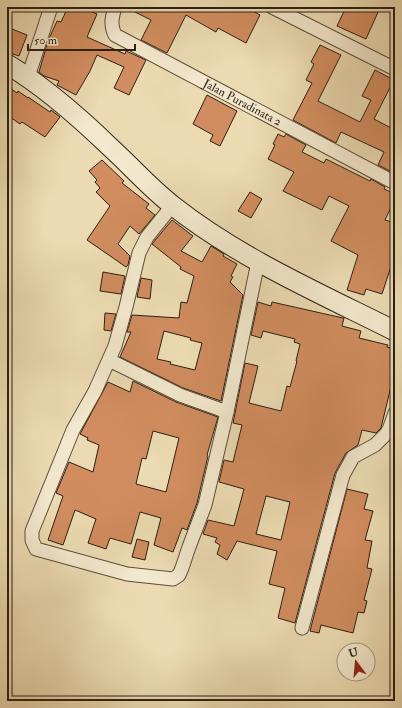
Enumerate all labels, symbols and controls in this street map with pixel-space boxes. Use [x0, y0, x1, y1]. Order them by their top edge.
scale bar [28, 26, 135, 52]
text: 50 m [34, 33, 58, 48]
street label: Jalan Puradinata 2 [200, 75, 284, 130]
north arrow [336, 642, 376, 682]
text: U [347, 645, 360, 660]

